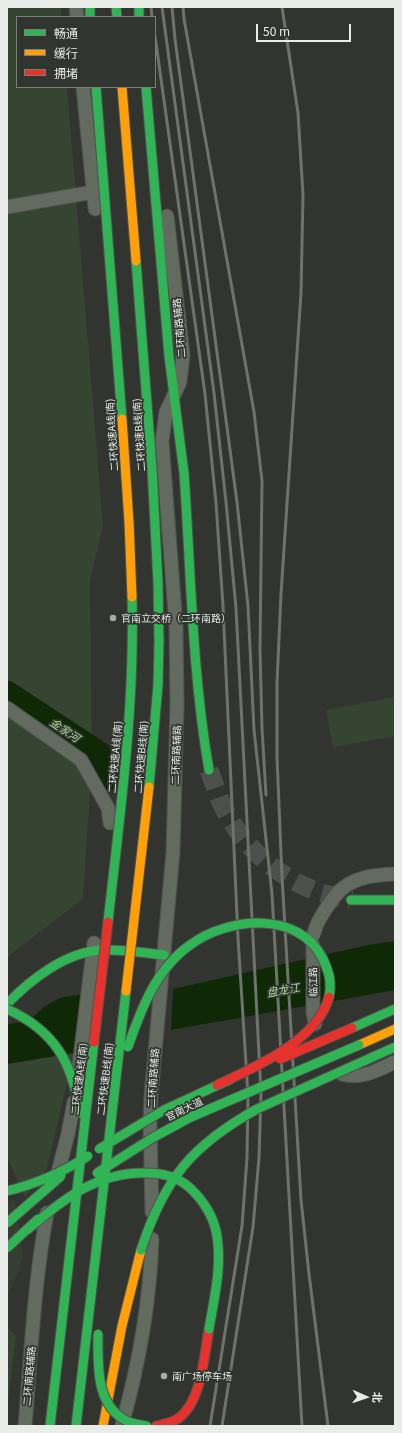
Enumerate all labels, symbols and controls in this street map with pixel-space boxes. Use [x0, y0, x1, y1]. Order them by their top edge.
legend [16, 16, 156, 88]
scale bar [258, 16, 353, 42]
text: 50 m [263, 22, 290, 39]
text: 畅通 [54, 24, 78, 41]
text: 缓行 [54, 44, 78, 61]
text: 拥堵 [54, 64, 78, 81]
street label: 二环南路辅路 [170, 298, 188, 358]
street label: 二环快速A线(南) [103, 398, 121, 472]
street label: 二环快速B线(南) [130, 398, 148, 472]
place label: 官南立交桥（二环南路） [121, 612, 231, 624]
marker: 官南立交桥（二环南路） [108, 613, 118, 623]
water label: 金家河 [48, 715, 82, 745]
street label: 二环快速A线(南) [106, 720, 124, 794]
street label: 二环快速B线(南) [132, 720, 150, 794]
street label: 二环南路辅路 [169, 725, 183, 785]
street label: 临江路 [307, 967, 319, 997]
water label: 盘龙江 [266, 981, 300, 999]
street label: 二环快速A线(南) [69, 1042, 89, 1116]
street label: 二环快速B线(南) [95, 1042, 115, 1116]
street label: 二环南路辅路 [145, 1048, 161, 1108]
street label: 官南大道 [163, 1095, 205, 1123]
street label: 二环南路辅路 [20, 1346, 38, 1406]
place label: 南广场停车场 [172, 1370, 232, 1382]
marker: 南广场停车场 [159, 1371, 169, 1381]
north arrow [346, 1377, 386, 1417]
text: 北 [370, 1392, 386, 1403]

